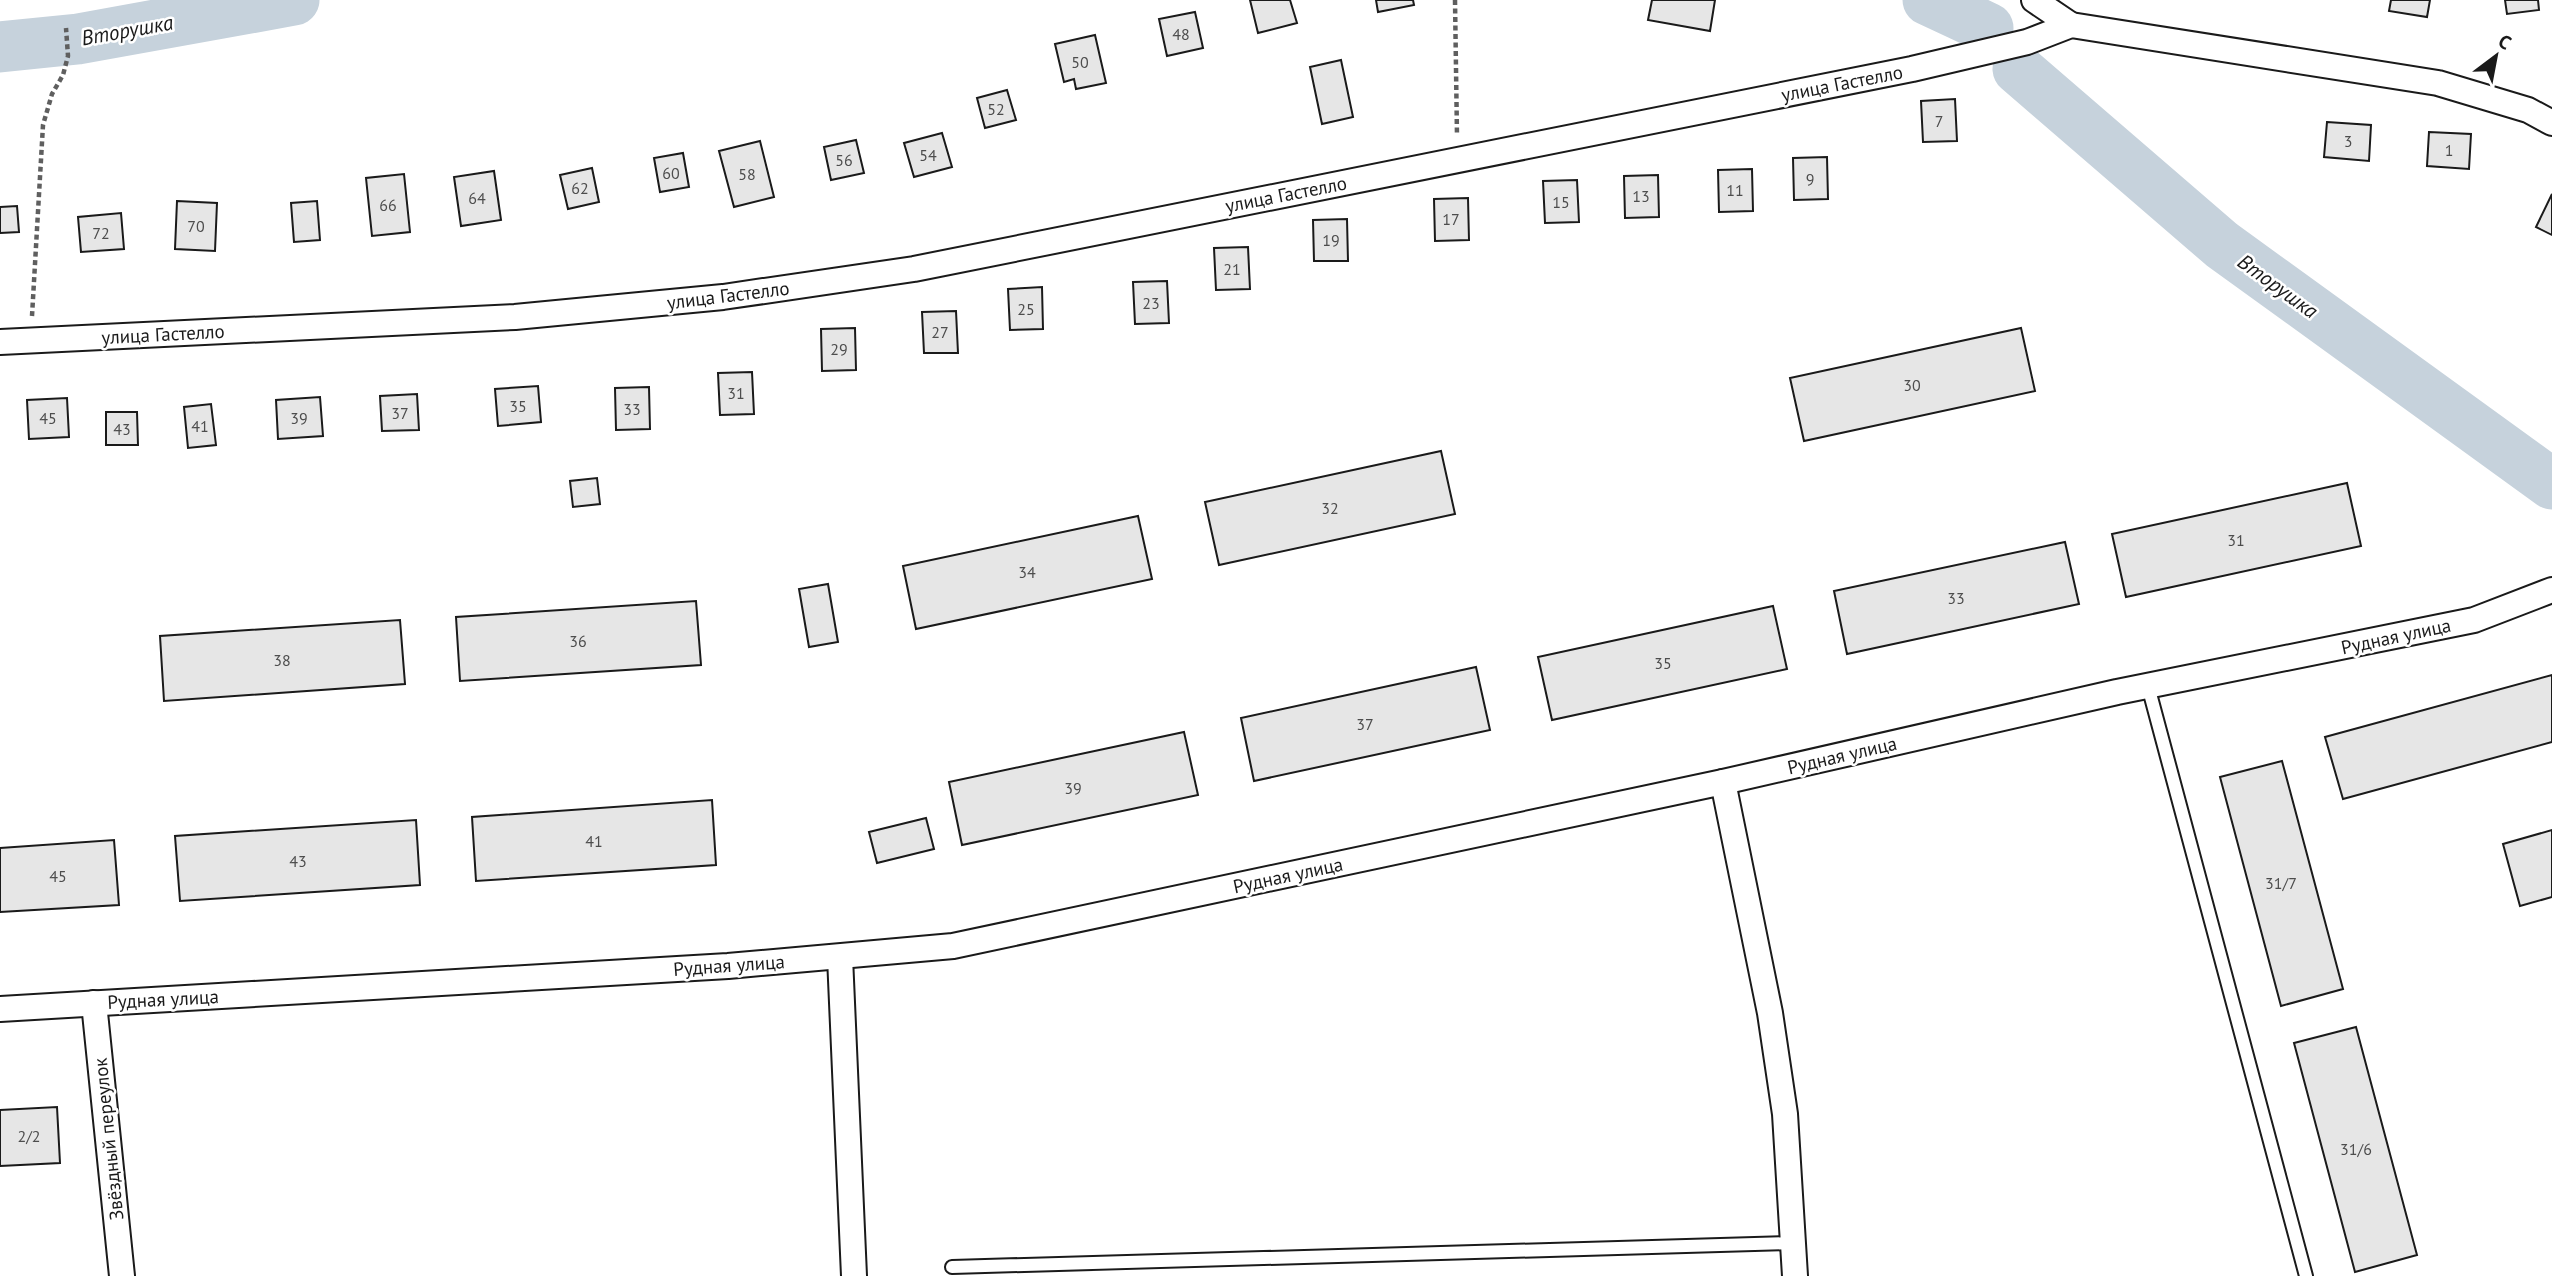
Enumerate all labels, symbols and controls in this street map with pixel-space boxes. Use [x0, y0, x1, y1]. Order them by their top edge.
water label: Вторушка [79, 9, 176, 51]
north arrow [2461, 21, 2531, 91]
house number: 48 [1172, 24, 1190, 44]
text: С [2494, 29, 2516, 55]
house number: 50 [1071, 52, 1089, 72]
street label: улица Гастелло [1779, 59, 1905, 107]
house number: 52 [987, 99, 1005, 119]
house number: 7 [1935, 111, 1943, 131]
house number: 3 [2344, 131, 2352, 151]
house number: 1 [2445, 140, 2453, 160]
house number: 54 [919, 145, 937, 165]
house number: 56 [835, 150, 853, 170]
house number: 60 [662, 163, 680, 183]
house number: 58 [738, 164, 756, 184]
house number: 9 [1806, 169, 1814, 189]
street label: улица Гастелло [1223, 170, 1349, 218]
house number: 62 [571, 178, 589, 198]
house number: 11 [1726, 180, 1744, 200]
house number: 13 [1632, 186, 1650, 206]
house number: 64 [468, 188, 486, 208]
house number: 15 [1552, 192, 1570, 212]
house number: 66 [379, 195, 397, 215]
house number: 17 [1442, 209, 1460, 229]
house number: 70 [187, 216, 205, 236]
house number: 72 [92, 223, 110, 243]
house number: 19 [1322, 230, 1340, 250]
water label: Вторушка [2233, 248, 2324, 325]
house number: 21 [1223, 259, 1241, 279]
street label: улица Гастелло [665, 276, 791, 314]
house number: 23 [1142, 293, 1160, 313]
house number: 25 [1017, 299, 1035, 319]
street label: улица Гастелло [101, 319, 225, 349]
house number: 27 [931, 322, 949, 342]
house number: 29 [830, 339, 848, 359]
house number: 30 [1903, 375, 1921, 395]
house number: 31 [727, 383, 745, 403]
house number: 35 [509, 396, 527, 416]
house number: 33 [623, 399, 641, 419]
house number: 37 [391, 403, 409, 423]
house number: 45 [39, 408, 57, 428]
house number: 39 [290, 408, 308, 428]
house number: 41 [191, 416, 209, 436]
house number: 43 [113, 419, 131, 439]
house number: 32 [1321, 498, 1339, 518]
house number: 31 [2227, 530, 2245, 550]
house number: 34 [1018, 562, 1036, 582]
house number: 33 [1947, 588, 1965, 608]
street label: Рудная улица [2339, 613, 2453, 659]
house number: 36 [569, 631, 587, 651]
house number: 38 [273, 650, 291, 670]
house number: 35 [1654, 653, 1672, 673]
house number: 37 [1356, 714, 1374, 734]
street label: Рудная улица [1785, 731, 1899, 779]
house number: 39 [1064, 778, 1082, 798]
house number: 41 [585, 831, 603, 851]
house number: 43 [289, 851, 307, 871]
street label: Рудная улица [1231, 852, 1345, 898]
house number: 45 [49, 866, 67, 886]
house number: 31/7 [2265, 873, 2297, 893]
street label: Рудная улица [672, 949, 786, 981]
street label: Рудная улица [107, 984, 219, 1014]
street label: Звёздный переулок [88, 1057, 128, 1221]
house number: 2/2 [17, 1126, 41, 1146]
house number: 31/6 [2340, 1139, 2372, 1159]

